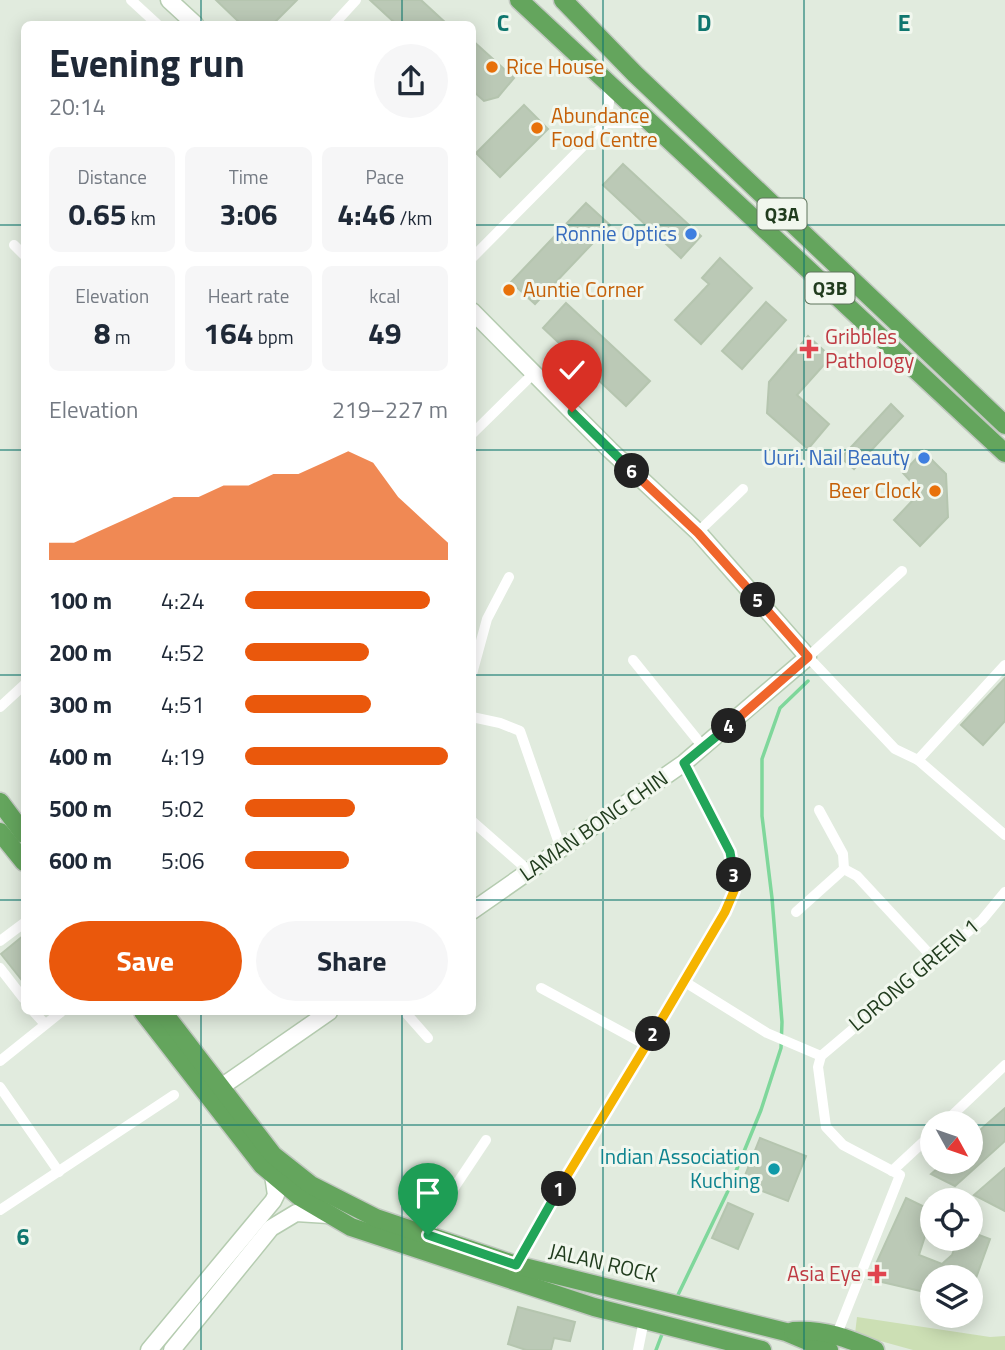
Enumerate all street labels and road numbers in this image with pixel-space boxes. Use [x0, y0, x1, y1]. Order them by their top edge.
road number: Q3A [758, 198, 806, 230]
road number: Q3B [806, 272, 854, 304]
street label: LAMAN BONG CHIN [513, 762, 674, 888]
street label: LORONG GREEN 1 [841, 910, 986, 1038]
street label: JALAN ROCK [546, 1234, 661, 1290]

